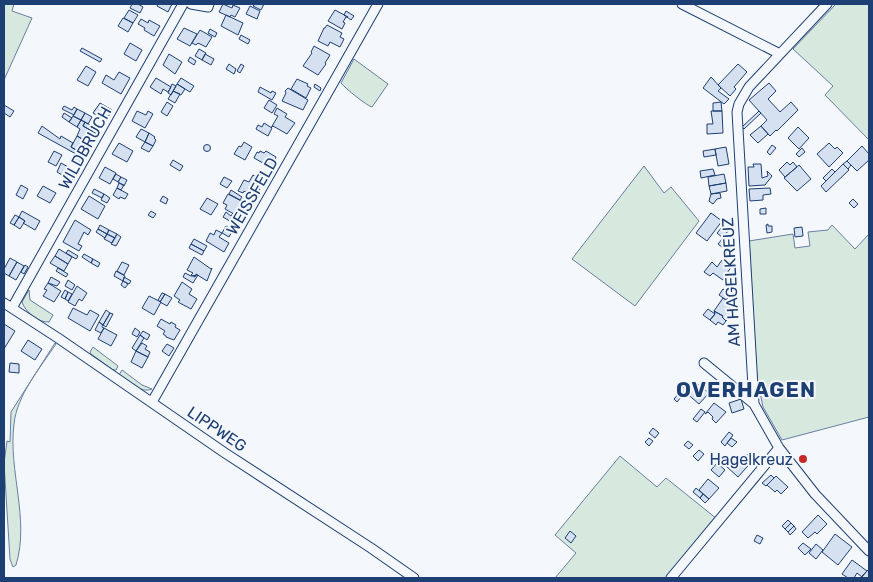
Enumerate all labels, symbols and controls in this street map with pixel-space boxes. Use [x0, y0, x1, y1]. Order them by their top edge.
street label: WILDBRUCH [54, 103, 116, 193]
street label: WEISSFELD [222, 154, 282, 238]
street label: AM HAGELKREUZ [718, 217, 744, 347]
district label: OVERHAGEN [676, 377, 816, 402]
street label: LIPPWEG [184, 402, 250, 456]
place label: Hagelkreuz [709, 450, 793, 469]
marker: Hagelkreuz [797, 453, 809, 465]

